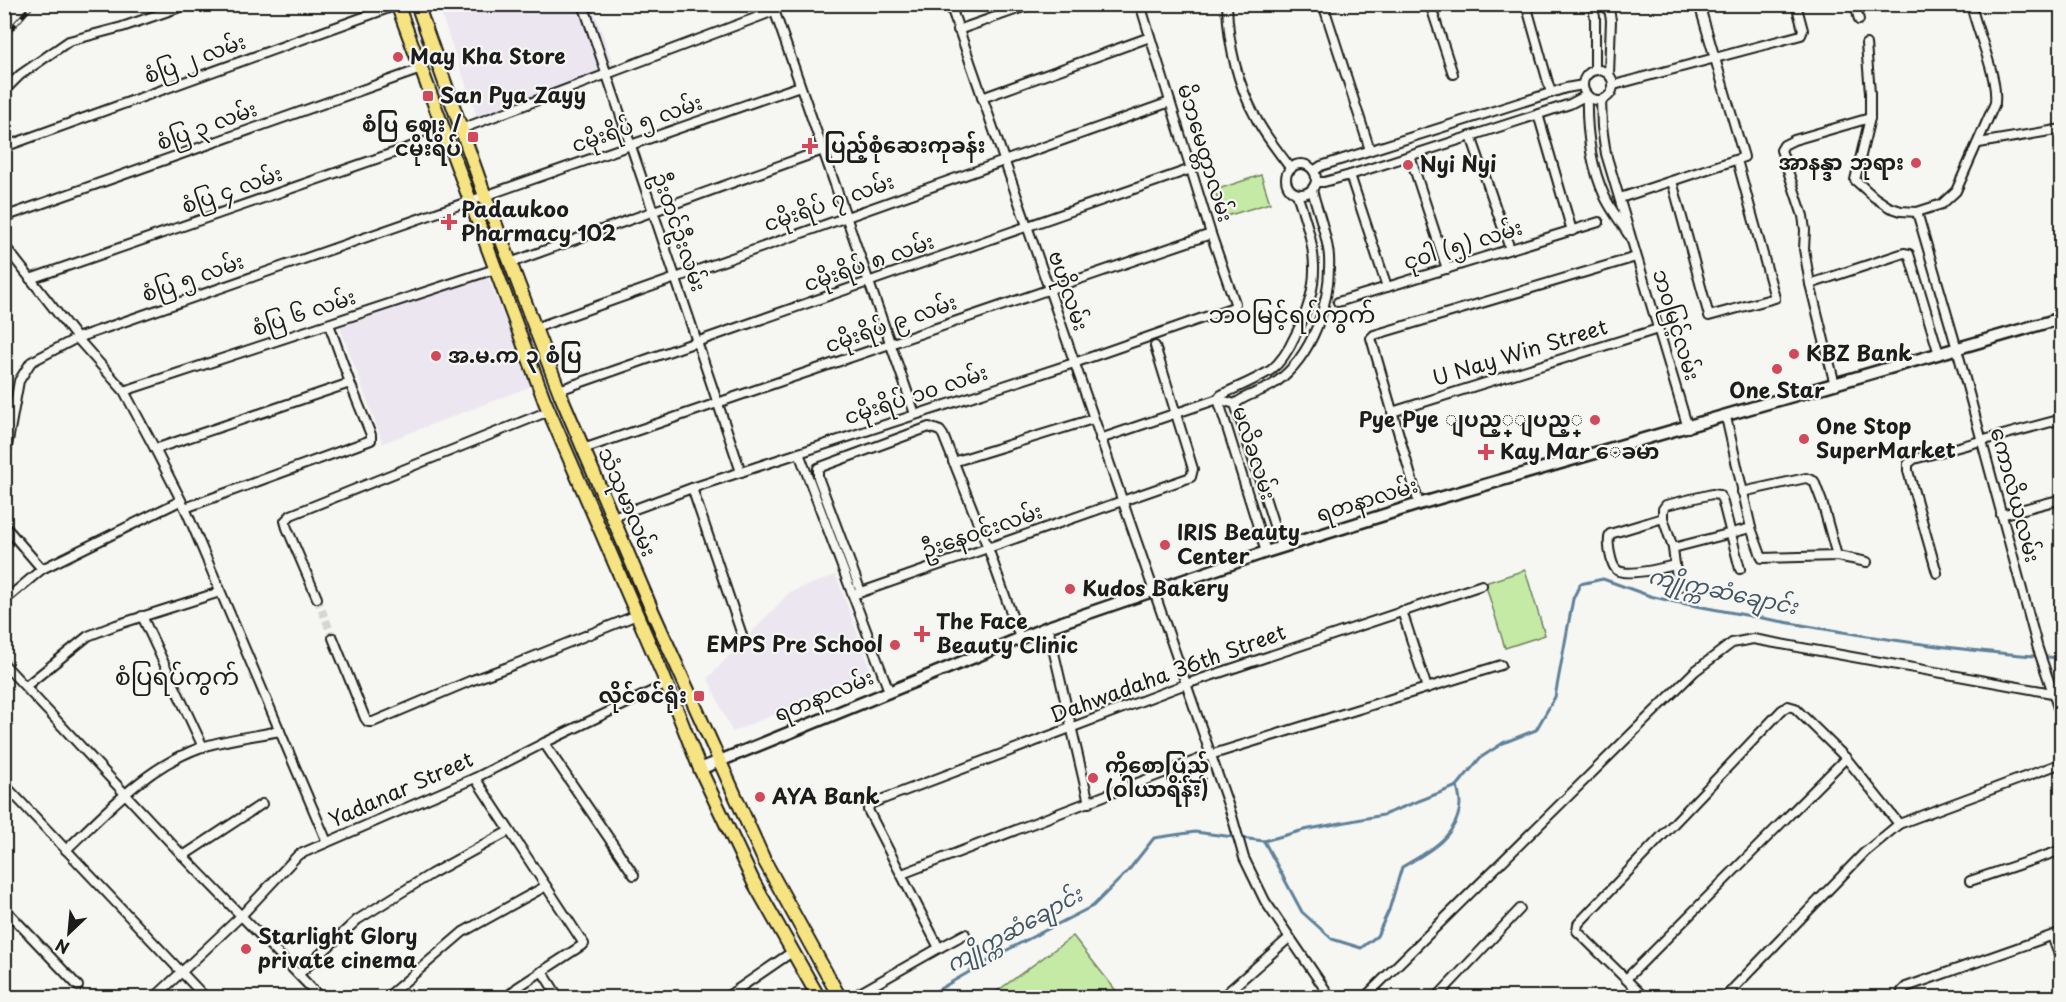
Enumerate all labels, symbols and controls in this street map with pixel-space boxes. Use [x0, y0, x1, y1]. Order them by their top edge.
street label: စံပြ ၂ လမ်း [139, 24, 251, 93]
place label: May Kha Store [410, 39, 566, 71]
marker: May Kha Store [391, 50, 405, 64]
place label: San Pya Zayy [440, 78, 586, 110]
street label: မိဘမေတ္တာလမ်း [1168, 79, 1243, 226]
street label: ငမိုးရိပ် ၅ လမ်း [567, 85, 707, 162]
marker: San Pya Zayy [421, 89, 435, 103]
street label: စံပြ ၃ လမ်း [152, 91, 262, 160]
place label: စံပြ ဈေး / ငမိုးရိပ် [362, 107, 461, 166]
place label: ပြည့်စုံဆေးကုခန်း [824, 128, 986, 163]
marker: စံပြ ဈေး / ငမိုးရိပ် [466, 130, 480, 144]
marker: ပြည့်စုံဆေးကုခန်း [801, 137, 819, 155]
place label: အာနန္ဒာ ဘုရား [1779, 145, 1904, 181]
place label: Nyi Nyi [1420, 147, 1497, 179]
street label: စံပြ ၄ လမ်း [177, 156, 287, 223]
marker: အာနန္ဒာ ဘုရား [1909, 156, 1923, 170]
marker: Nyi Nyi [1401, 158, 1415, 172]
street label: ငမိုးရိပ် ၇ လမ်း [759, 164, 899, 241]
street label: ဦးတင်ဦးလမ်း [643, 167, 716, 296]
place label: Padaukoo Pharmacy 102 [461, 192, 616, 248]
street label: ငုဝါ (၅) လမ်း [1399, 210, 1527, 279]
marker: Padaukoo Pharmacy 102 [442, 215, 456, 229]
street label: ငမိုးရိပ် ၈ လမ်း [799, 224, 939, 301]
street label: စံပြ ၅ လမ်း [137, 244, 249, 311]
street label: ဗဟိုလမ်း [1038, 246, 1099, 336]
street label: ဘ၀မြင့်လမ်း [1643, 265, 1710, 385]
street label: စံပြ ၆ လမ်း [248, 279, 360, 346]
street label: ငမိုးရိပ် ၉ လမ်း [820, 285, 962, 362]
district label: ဘဝမြင့်ရပ်ကွက် [1208, 295, 1376, 334]
street label: U Nay Win Street [1428, 309, 1611, 393]
place label: KBZ Bank [1806, 336, 1912, 368]
place label: အ.မ.က ၃ စံပြ [448, 338, 582, 373]
marker: KBZ Bank [1787, 347, 1801, 361]
marker: အ.မ.က ၃ စံပြ [429, 349, 443, 363]
street label: ငမိုးရိပ် ၁၀ လမ်း [839, 355, 992, 434]
marker: One Star [1770, 362, 1784, 376]
place label: One Star [1729, 373, 1825, 405]
street label: မလိခလမ်း [1226, 401, 1286, 504]
place label: Pye Pye ျပည့္ျပည့္ [1359, 402, 1583, 438]
place label: One Stop SuperMarket [1816, 409, 1956, 465]
marker: Pye Pye ျပည့္ျပည့္ [1588, 413, 1602, 427]
street label: ကောလိယလမ်း [1984, 423, 2050, 566]
marker: One Stop SuperMarket [1797, 432, 1811, 446]
place label: Kay Mar ေခမာ [1500, 434, 1659, 466]
street label: သံသုမာလမ်း [589, 441, 666, 562]
marker: Kay Mar ေခမာ [1477, 443, 1495, 461]
street label: ရတနာလမ်း [1312, 467, 1422, 532]
street label: ဦးနေဝင်းလမ်း [916, 493, 1047, 568]
place label: IRIS Beauty Center [1177, 515, 1300, 571]
marker: IRIS Beauty Center [1158, 538, 1172, 552]
water label: ကျိုက္ကဆံချောင်း [1645, 558, 1802, 626]
place label: Kudos Bakery [1082, 571, 1229, 603]
marker: Kudos Bakery [1063, 582, 1077, 596]
place label: The Face Beauty Clinic [936, 604, 1078, 660]
street label: Dahwadaha 36th Street [1045, 615, 1290, 730]
marker: The Face Beauty Clinic [913, 625, 931, 643]
place label: EMPS Pre School [706, 627, 883, 659]
marker: EMPS Pre School [888, 638, 902, 652]
district label: စံပြရပ်ကွက် [115, 657, 239, 696]
street label: ရတနာလမ်း [769, 660, 879, 731]
place label: လိုင်စင်ရုံး [599, 678, 687, 713]
marker: လိုင်စင်ရုံး [692, 689, 706, 703]
street label: Yadanar Street [323, 742, 478, 834]
place label: ကိုစောပြည့် (ဝါယာရိန်း) [1105, 748, 1209, 807]
marker: ကိုစောပြည့် (ဝါယာရိန်း) [1086, 771, 1100, 785]
place label: AYA Bank [771, 779, 880, 811]
marker: AYA Bank [753, 790, 767, 804]
water label: ကျိုက္ကဆံချောင်း [939, 876, 1091, 982]
north arrow [39, 903, 99, 963]
place label: Starlight Glory private cinema [258, 919, 417, 975]
text: N [51, 934, 73, 961]
marker: Starlight Glory private cinema [239, 942, 253, 956]

